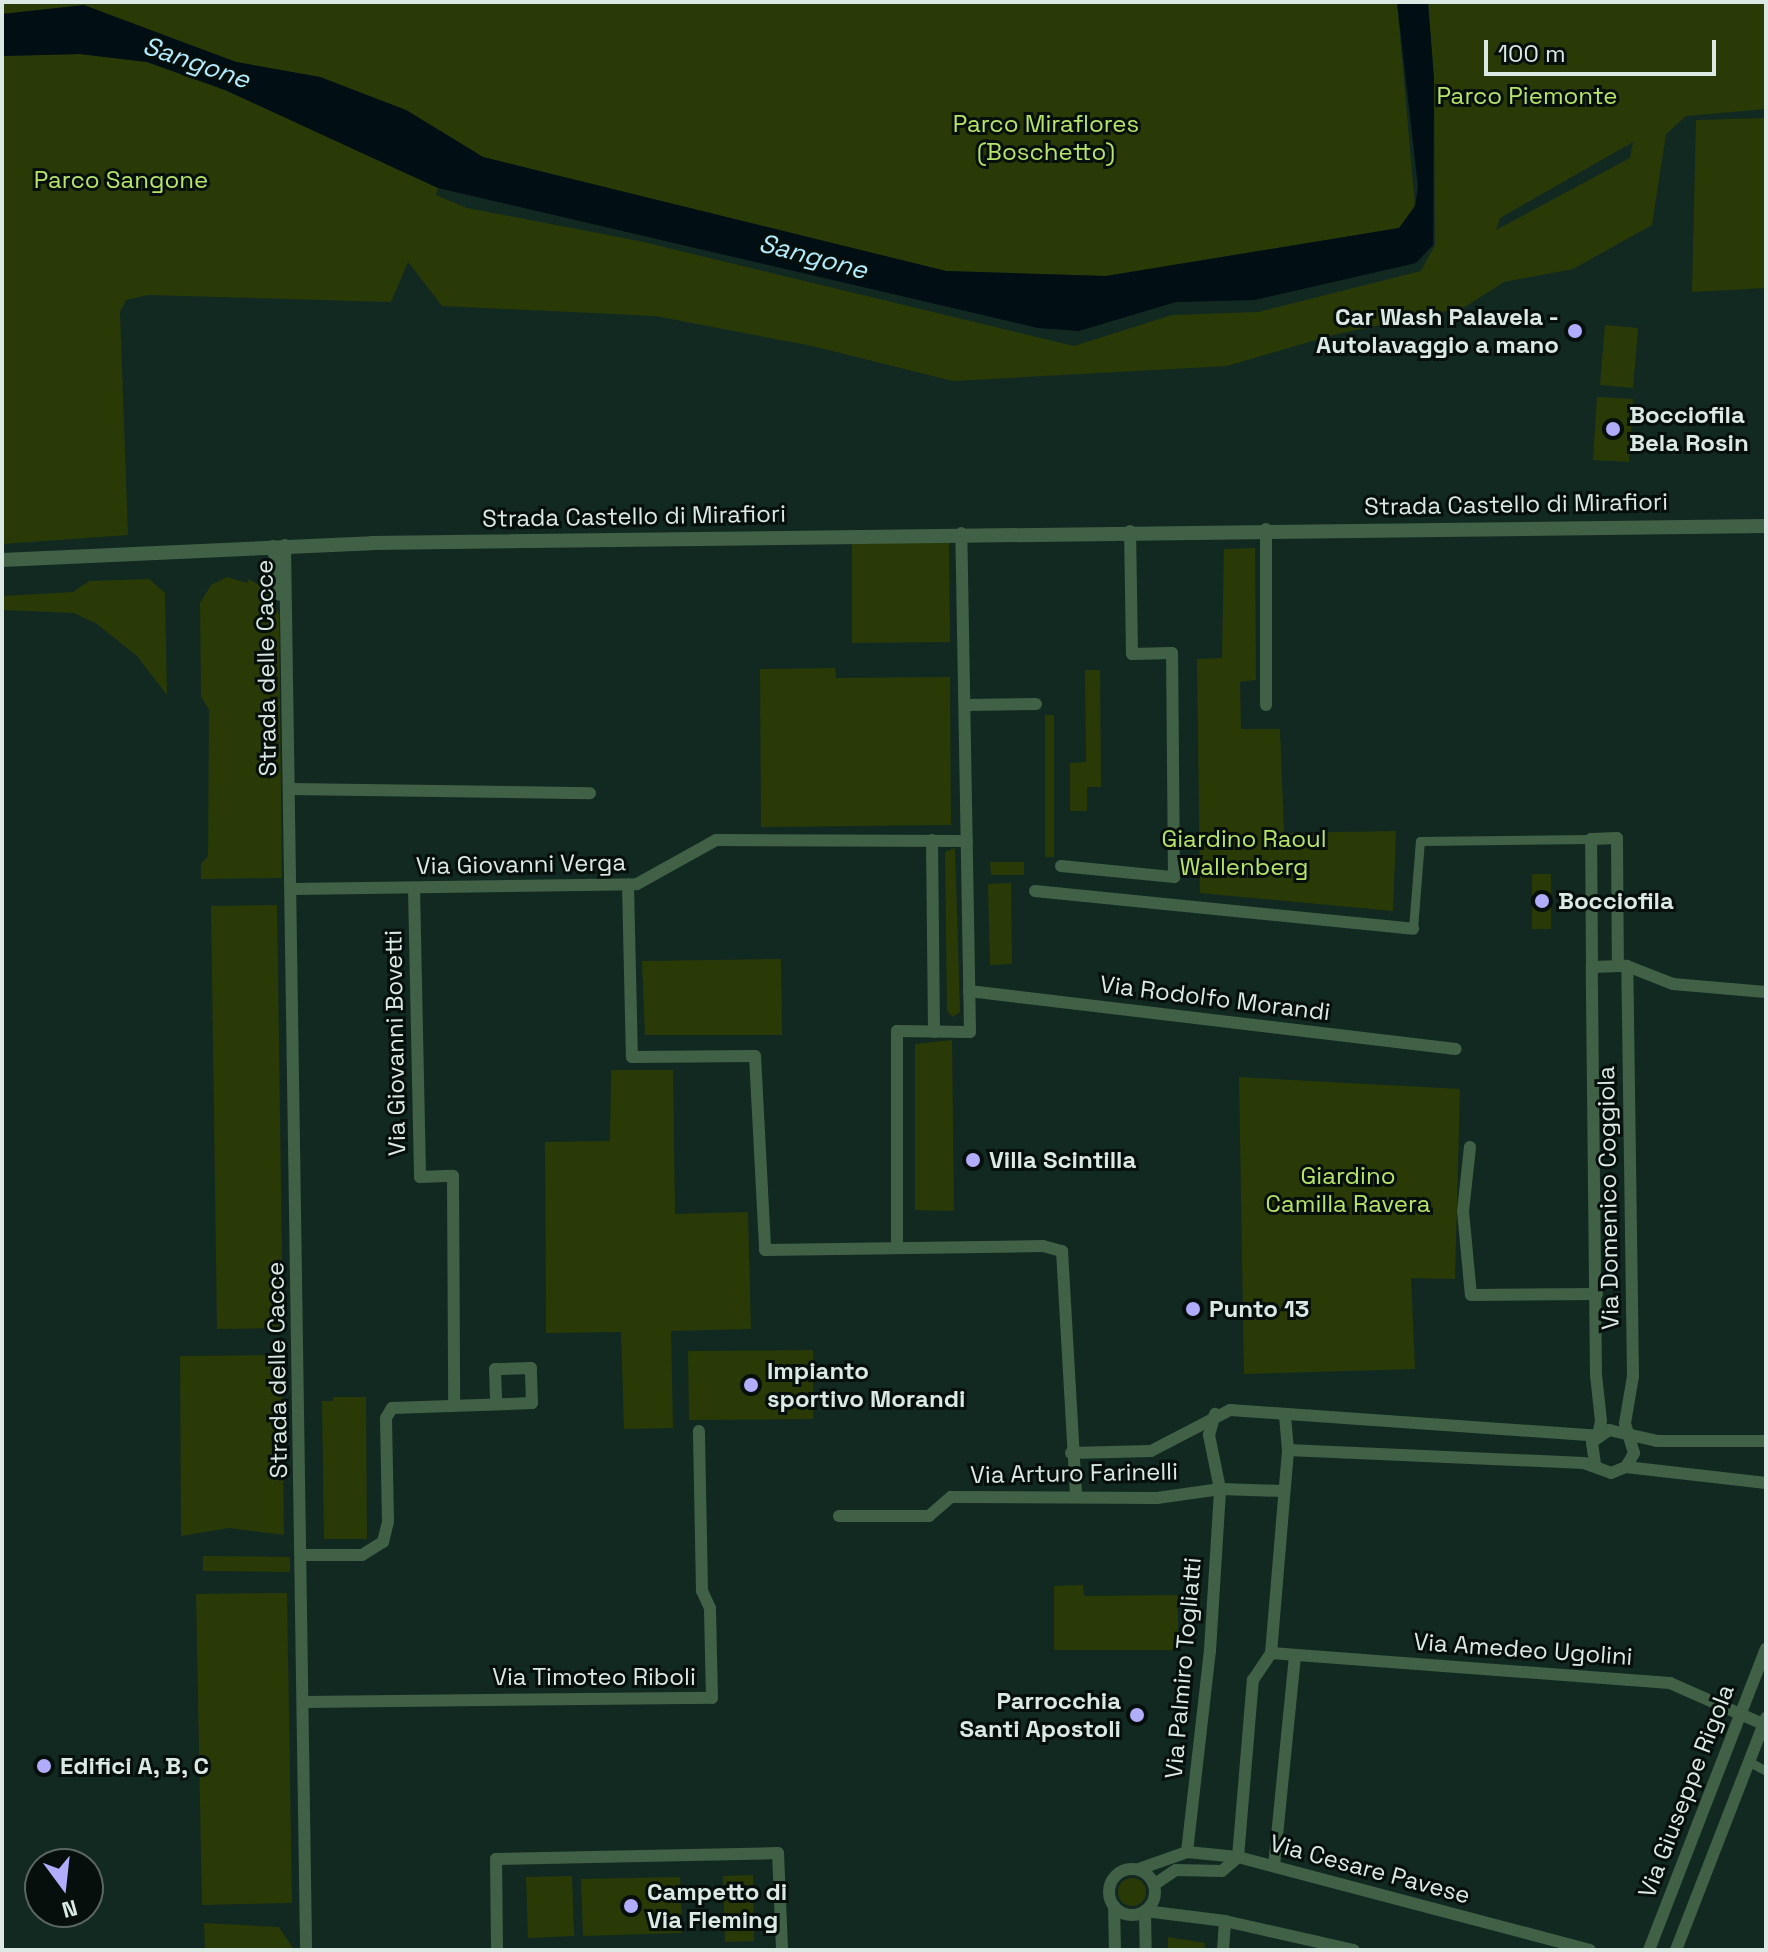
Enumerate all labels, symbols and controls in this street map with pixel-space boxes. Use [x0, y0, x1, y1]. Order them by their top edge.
scale bar [1488, 24, 1720, 74]
water label: Sangone [138, 30, 254, 96]
text: 100 m [1498, 38, 1566, 69]
park label: Parco Piemonte [1436, 82, 1618, 110]
park label: Parco Miraflores (Boschetto) [953, 110, 1139, 166]
park label: Parco Sangone [34, 166, 208, 194]
water label: Sangone [755, 228, 871, 286]
place label: Car Wash Palavela - Autolavaggio a mano [1316, 303, 1559, 359]
marker: Car Wash Palavela - Autolavaggio a mano [1566, 322, 1584, 340]
place label: Bocciofila Bela Rosin [1629, 401, 1749, 457]
marker: Bocciofila Bela Rosin [1604, 420, 1622, 438]
street label: Strada Castello di Mirafiori [1364, 487, 1668, 521]
street label: Strada Castello di Mirafiori [482, 499, 786, 533]
street label: Strada delle Cacce [250, 559, 282, 777]
park label: Giardino Raoul Wallenberg [1161, 825, 1327, 881]
street label: Via Giovanni Verga [415, 848, 627, 880]
place label: Bocciofila [1558, 887, 1674, 915]
marker: Bocciofila [1533, 892, 1551, 910]
street label: Via Giovanni Bovetti [379, 930, 411, 1156]
street label: Via Rodolfo Morandi [1098, 970, 1332, 1026]
street label: Via Domenico Coggiola [1591, 1066, 1625, 1330]
place label: Villa Scintilla [989, 1146, 1136, 1174]
marker: Villa Scintilla [964, 1151, 982, 1169]
park label: Giardino Camilla Ravera [1266, 1162, 1430, 1218]
street label: Strada delle Cacce [261, 1261, 293, 1479]
place label: Punto 13 [1209, 1295, 1309, 1323]
marker: Punto 13 [1184, 1300, 1202, 1318]
place label: Impianto sportivo Morandi [767, 1357, 965, 1413]
marker: Impianto sportivo Morandi [742, 1376, 760, 1394]
street label: Via Arturo Farinelli [970, 1457, 1178, 1489]
street label: Via Palmiro Togliatti [1159, 1556, 1207, 1780]
street label: Via Amedeo Ugolini [1412, 1627, 1634, 1671]
street label: Via Timoteo Riboli [492, 1663, 696, 1691]
street label: Via Giuseppe Rigola [1632, 1680, 1740, 1902]
place label: Parrocchia Santi Apostoli [959, 1687, 1121, 1743]
marker: Parrocchia Santi Apostoli [1128, 1706, 1146, 1724]
place label: Edifici A, B, C [60, 1752, 211, 1780]
marker: Edifici A, B, C [35, 1757, 53, 1775]
street label: Via Cesare Pavese [1267, 1828, 1473, 1910]
north arrow [24, 1848, 104, 1928]
place label: Campetto di Via Fleming [647, 1878, 787, 1934]
text: N [59, 1894, 80, 1925]
marker: Campetto di Via Fleming [622, 1897, 640, 1915]

